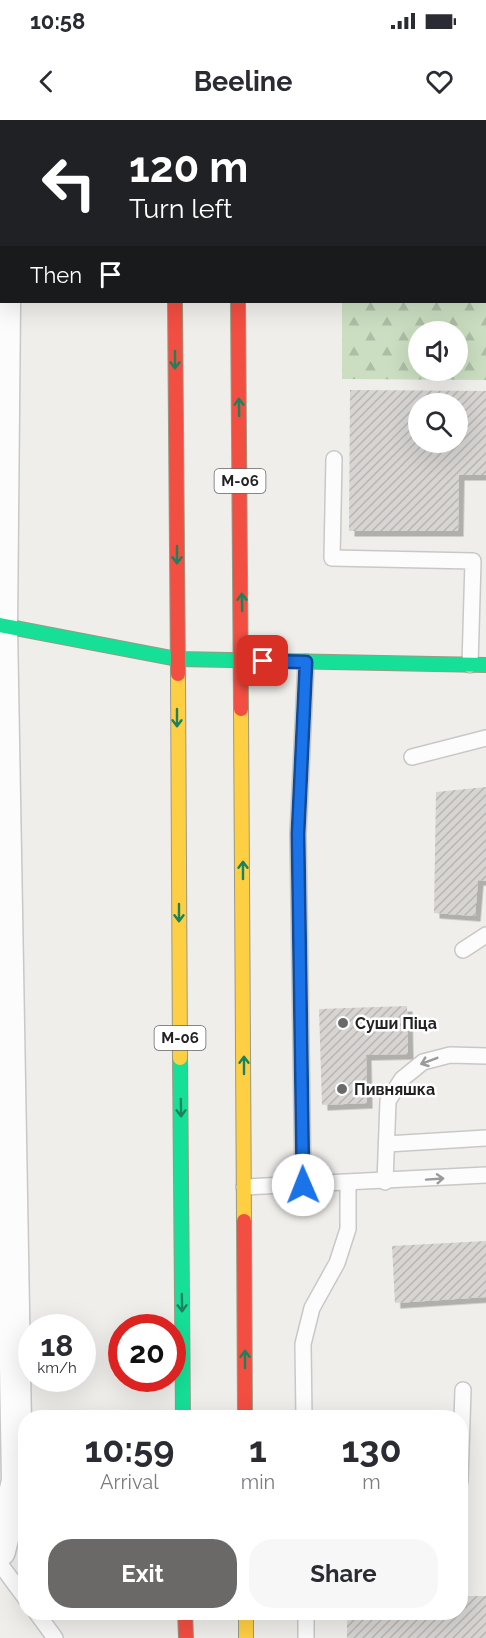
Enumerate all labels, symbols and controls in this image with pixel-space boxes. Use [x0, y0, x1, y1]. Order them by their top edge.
text: 10:58 [30, 8, 85, 34]
icon: back [30, 65, 63, 98]
icon: heart [423, 65, 456, 98]
text: Beeline [194, 66, 292, 97]
text: 120 m [129, 143, 248, 192]
icon: left [30, 144, 108, 222]
text: Turn left [129, 193, 232, 224]
icon: arrive [94, 258, 127, 291]
text: Then [30, 262, 82, 288]
map controls [408, 321, 468, 453]
button: sound [408, 321, 468, 381]
one-way arrow [169, 349, 181, 369]
button: search [408, 393, 468, 453]
one-way arrow [234, 397, 245, 417]
road number: М-06 [214, 469, 266, 493]
one-way arrow [171, 544, 183, 564]
one-way arrow [236, 592, 248, 612]
pin [237, 635, 288, 686]
icon: arrive [246, 644, 279, 677]
one-way arrow [172, 707, 183, 727]
one-way arrow [237, 861, 249, 881]
one-way arrow [173, 902, 185, 922]
place label: Суши Піца [355, 1014, 437, 1033]
marker: Суши Піца [336, 1016, 350, 1030]
road number: М-06 [154, 1026, 206, 1050]
one-way arrow [238, 1056, 250, 1076]
one-way arrow [420, 1057, 438, 1068]
place label: Пивняшка [354, 1080, 435, 1099]
marker: Пивняшка [335, 1082, 349, 1096]
one-way arrow [175, 1097, 186, 1117]
position arrow [271, 1153, 335, 1217]
one-way arrow [425, 1173, 445, 1184]
one-way arrow [177, 1292, 188, 1312]
speed limit sign: 20 [108, 1314, 186, 1392]
text: 18 [41, 1328, 73, 1363]
one-way arrow [239, 1350, 251, 1370]
text: km/h [37, 1359, 77, 1377]
text: 10:59 [84, 1428, 174, 1470]
text: 1 [249, 1428, 267, 1470]
text: 130 [342, 1428, 402, 1470]
text: Arrival [100, 1470, 159, 1494]
text: min [241, 1470, 275, 1494]
text: m [362, 1470, 381, 1494]
button: Exit [48, 1539, 237, 1608]
button: Share [249, 1539, 438, 1608]

